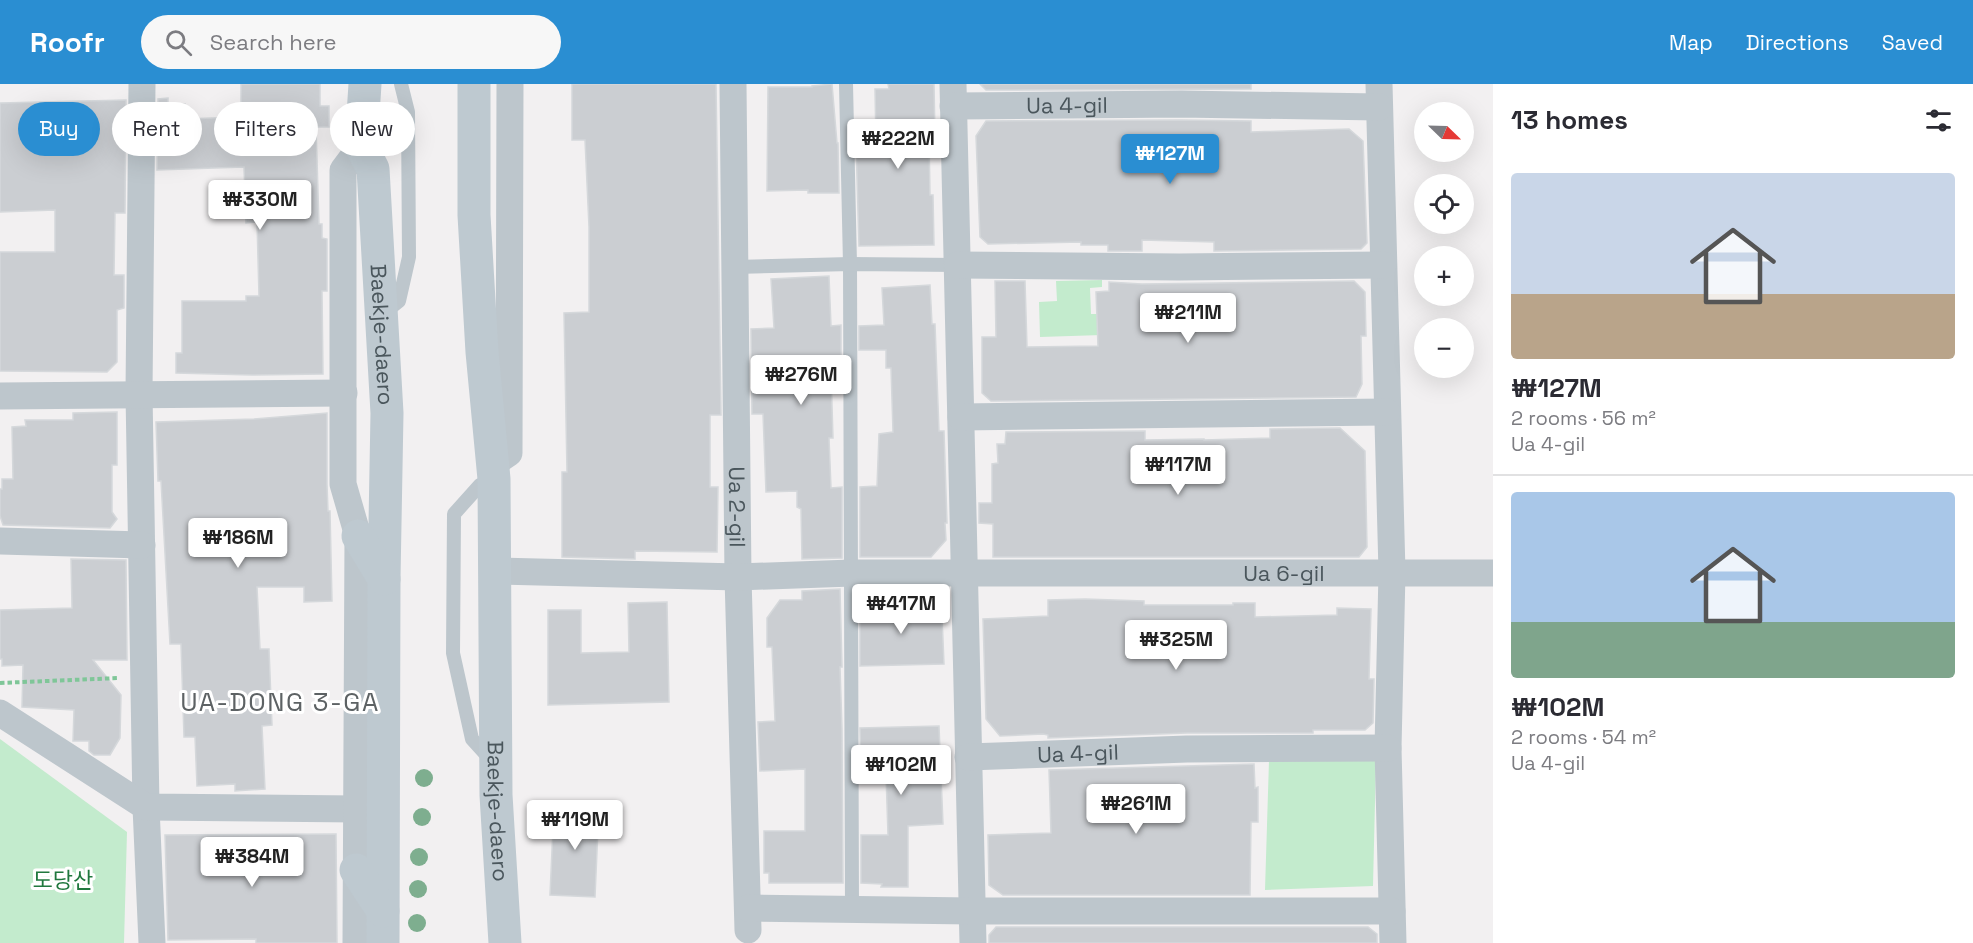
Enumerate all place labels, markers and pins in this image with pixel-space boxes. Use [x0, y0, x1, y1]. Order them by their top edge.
pin: ₩222M [856, 119, 940, 170]
pin: ₩127M [1128, 134, 1212, 185]
pin: ₩330M [218, 180, 302, 231]
pin: ₩211M [1146, 293, 1230, 344]
pin: ₩276M [759, 355, 843, 406]
pin: ₩117M [1136, 445, 1220, 496]
pin: ₩186M [196, 518, 280, 569]
pin: ₩417M [859, 584, 943, 635]
pin: ₩325M [1134, 620, 1218, 671]
pin: ₩102M [859, 745, 943, 796]
pin: ₩261M [1094, 784, 1178, 835]
pin: ₩119M [533, 800, 617, 851]
pin: ₩384M [210, 837, 294, 888]

